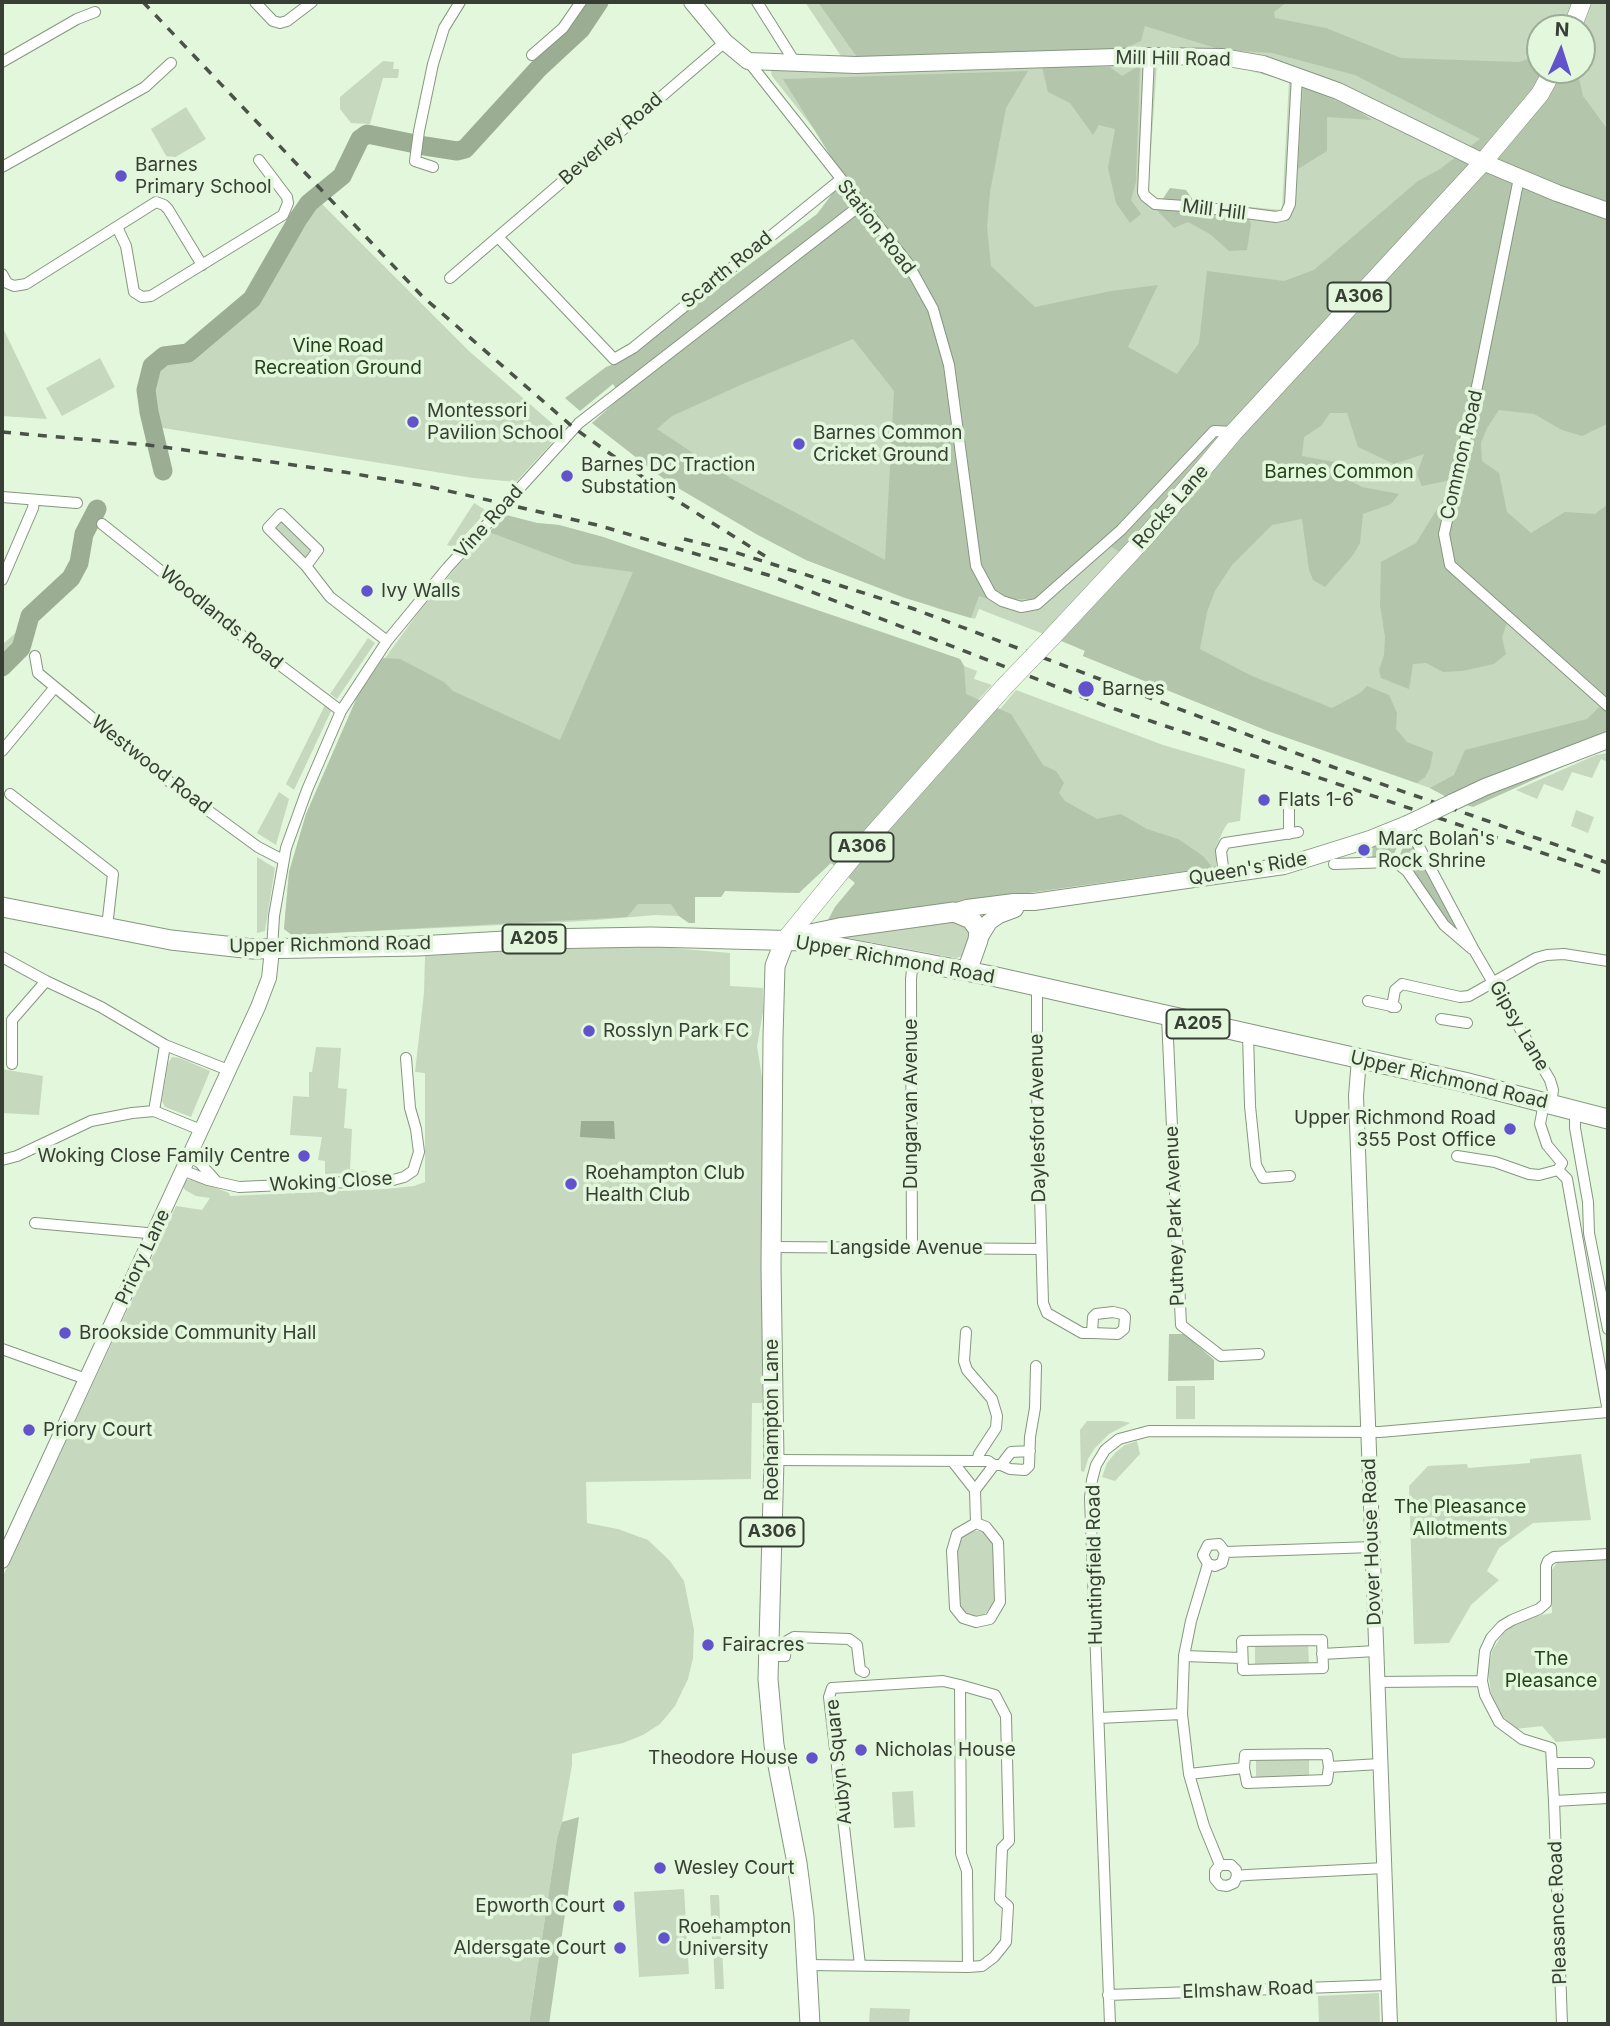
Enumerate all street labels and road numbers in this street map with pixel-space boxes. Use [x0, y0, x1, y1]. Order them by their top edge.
street label: Mill Hill Road [1115, 47, 1231, 71]
street label: Beverley Road [555, 88, 667, 190]
street label: Station Road [832, 175, 920, 279]
street label: Mill Hill [1181, 195, 1247, 225]
street label: Scarth Road [677, 227, 777, 313]
road number: A306 [1328, 282, 1390, 312]
street label: Common Road [1436, 388, 1488, 522]
street label: Rocks Lane [1128, 460, 1214, 554]
street label: Vine Road [450, 480, 528, 564]
street label: Woodlands Road [155, 561, 287, 675]
street label: Westwood Road [86, 711, 216, 819]
road number: A306 [830, 832, 894, 862]
street label: Queen's Ride [1187, 847, 1309, 891]
road number: A205 [503, 924, 566, 954]
street label: Upper Richmond Road [794, 931, 996, 989]
street label: Upper Richmond Road [229, 932, 431, 958]
street label: Gipsy Lane [1484, 977, 1554, 1075]
road number: A205 [1166, 1009, 1230, 1038]
street label: Dungarvan Avenue [900, 1019, 922, 1189]
street label: Daylesford Avenue [1025, 1033, 1051, 1203]
street label: Upper Richmond Road [1348, 1046, 1550, 1114]
street label: Putney Park Avenue [1160, 1126, 1190, 1306]
street label: Woking Close [269, 1167, 393, 1197]
street label: Priory Lane [111, 1206, 175, 1308]
street label: Langside Avenue [829, 1237, 983, 1259]
street label: Roehampton Lane [761, 1339, 783, 1501]
street label: Dover House Road [1358, 1458, 1386, 1626]
street label: Huntingfield Road [1082, 1485, 1108, 1645]
road number: A306 [740, 1518, 804, 1546]
street label: Aubyn Square [821, 1698, 857, 1826]
street label: Pleasance Road [1544, 1841, 1572, 1985]
street label: Elmshaw Road [1182, 1976, 1314, 2004]

